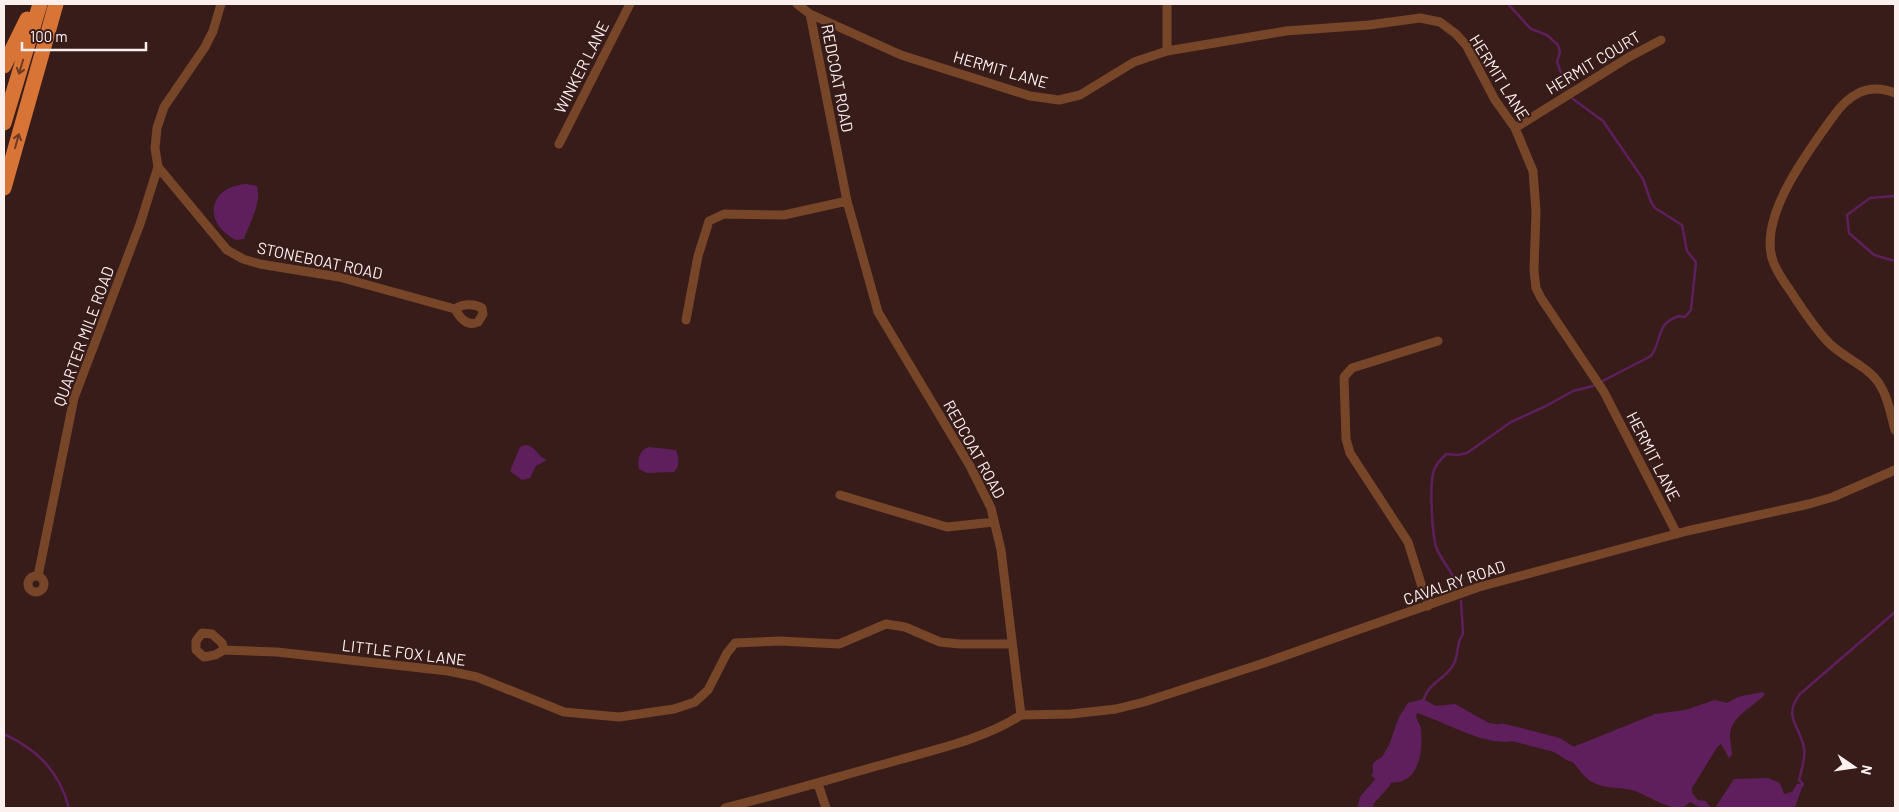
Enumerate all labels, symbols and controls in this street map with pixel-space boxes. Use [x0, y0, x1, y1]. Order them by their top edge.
street label: WINKER LANE [550, 18, 612, 116]
scale bar [22, 20, 146, 52]
street label: REDCOAT ROAD [818, 23, 858, 133]
street label: HERMIT COURT [1542, 26, 1644, 98]
text: 100 m [30, 27, 68, 45]
street label: HERMIT LANE [1466, 31, 1534, 123]
street label: HERMIT LANE [951, 46, 1051, 92]
one-way arrow [15, 59, 25, 75]
one-way arrow [13, 133, 23, 149]
street label: STONEBOAT ROAD [256, 237, 384, 283]
street label: QUARTER MILE ROAD [49, 263, 117, 409]
street label: REDCOAT ROAD [940, 397, 1010, 501]
street label: HERMIT LANE [1623, 408, 1685, 504]
street label: CAVALRY ROAD [1401, 556, 1507, 608]
street label: LITTLE FOX LANE [341, 635, 467, 669]
north arrow [1829, 742, 1879, 792]
text: N [1858, 764, 1876, 776]

